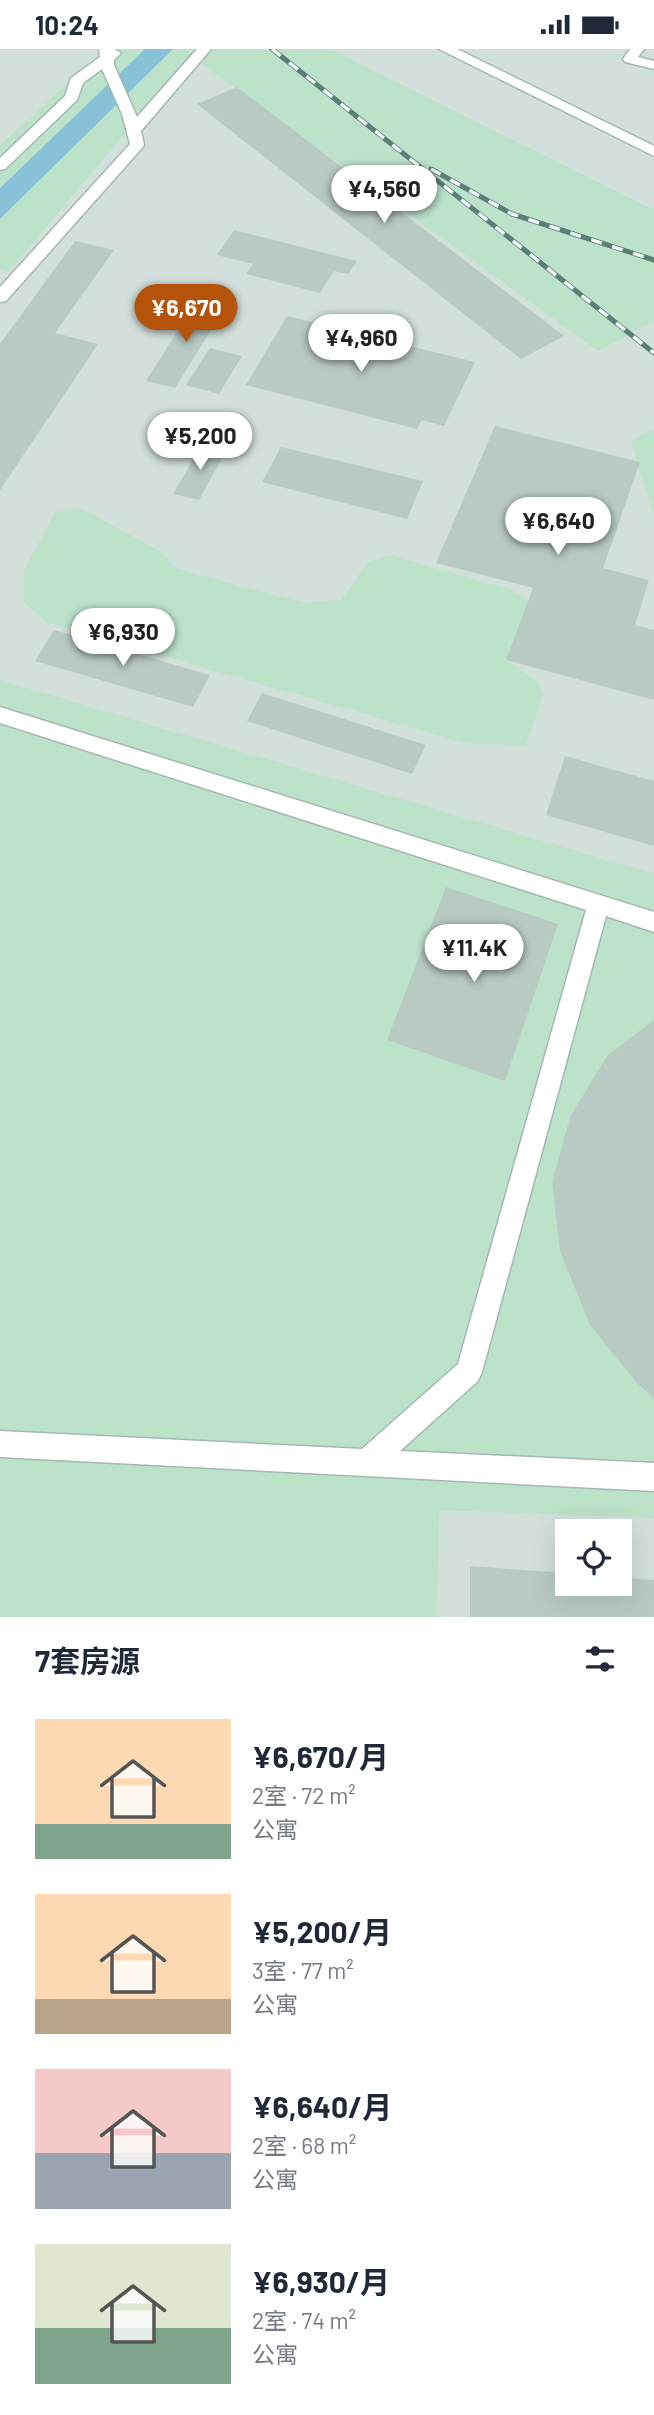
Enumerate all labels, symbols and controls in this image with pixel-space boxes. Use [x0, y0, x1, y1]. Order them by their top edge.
text: 10:24 [35, 9, 99, 40]
pin: ¥4,560 [327, 165, 441, 225]
text: ¥4,560 [347, 174, 421, 202]
pin: ¥6,670 [129, 285, 243, 344]
text: ¥6,670 [150, 293, 222, 321]
pin: ¥4,960 [304, 315, 418, 374]
text: ¥4,960 [324, 323, 398, 351]
pin: ¥5,200 [143, 413, 257, 472]
text: ¥5,200 [163, 421, 237, 449]
pin: ¥6,640 [501, 497, 615, 557]
text: ¥6,640 [521, 506, 595, 534]
pin: ¥6,930 [66, 609, 180, 668]
text: ¥6,930 [87, 617, 159, 645]
pin: ¥11.4K [417, 925, 531, 984]
text: ¥11.4K [441, 933, 507, 961]
map controls [555, 1519, 632, 1596]
button: locate [555, 1519, 632, 1596]
icon: filters [581, 1640, 619, 1678]
text: 7套房源 [35, 1642, 140, 1678]
text: ¥6,670/月 [252, 1738, 389, 1774]
icon: home [91, 1747, 175, 1831]
text: 2室 · 72 m² [252, 1781, 356, 1809]
text: 公寓 [252, 1815, 298, 1843]
text: ¥5,200/月 [252, 1913, 392, 1949]
icon: home [91, 1922, 175, 2006]
text: 3室 · 77 m² [252, 1956, 354, 1984]
text: 公寓 [252, 1990, 298, 2018]
text: ¥6,640/月 [252, 2088, 392, 2124]
icon: home [91, 2097, 175, 2181]
text: 2室 · 68 m² [252, 2131, 356, 2159]
text: 公寓 [252, 2165, 298, 2193]
text: ¥6,930/月 [252, 2263, 390, 2299]
icon: home [91, 2272, 175, 2356]
text: 2室 · 74 m² [252, 2306, 356, 2334]
text: 公寓 [252, 2340, 298, 2368]

